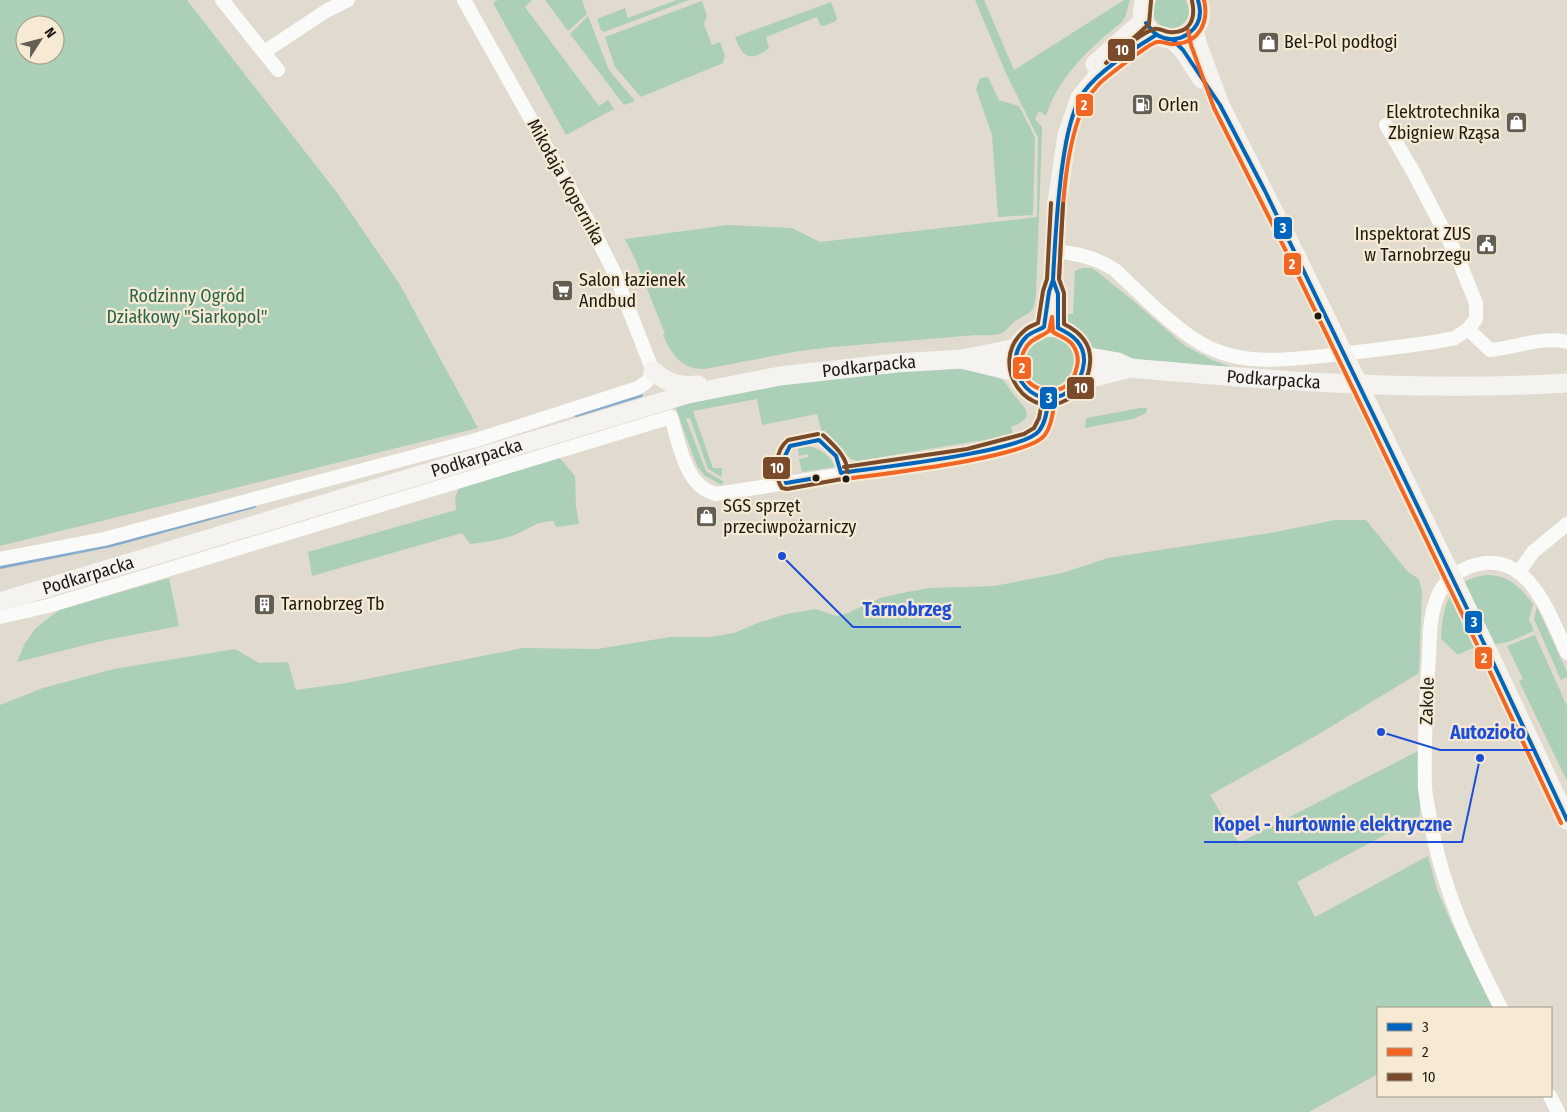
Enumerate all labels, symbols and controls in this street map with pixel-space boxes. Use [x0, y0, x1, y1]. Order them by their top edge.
north arrow [15, 15, 65, 65]
text: N [41, 24, 59, 41]
shop icon: Bel-Pol podłogi [1256, 30, 1280, 54]
place label: Bel-Pol podłogi [1284, 31, 1398, 53]
line badge: 10 [1107, 38, 1136, 62]
text: 10 [1115, 42, 1129, 59]
line badge: 2 [1075, 93, 1094, 117]
fuel station icon: Orlen [1130, 93, 1154, 117]
place label: Orlen [1158, 94, 1199, 116]
text: 2 [1080, 97, 1088, 114]
place label: Elektrotechnika Zbigniew Rząsa [1386, 101, 1500, 144]
shop icon: Elektrotechnika Zbigniew Rząsa [1504, 110, 1528, 134]
street label: Mikołaja Kopernika [522, 115, 610, 249]
line badge: 3 [1273, 216, 1293, 240]
text: 3 [1279, 220, 1287, 237]
place label: Inspektorat ZUS w Tarnobrzegu [1355, 223, 1471, 266]
public building icon: Inspektorat ZUS w Tarnobrzegu [1475, 232, 1499, 256]
line badge: 2 [1283, 252, 1302, 276]
text: 2 [1288, 256, 1296, 273]
place label: Salon łazienek Andbud [579, 269, 686, 312]
supermarket icon: Salon łazienek Andbud [551, 278, 575, 302]
park label: Rodzinny Ogród Działkowy "Siarkopol" [107, 285, 267, 328]
unlabelled marker [1313, 311, 1323, 321]
street label: Podkarpacka [821, 351, 917, 382]
line badge: 2 [1012, 356, 1032, 380]
text: 2 [1018, 360, 1026, 377]
street label: Podkarpacka [1226, 365, 1321, 393]
line badge: 10 [1066, 376, 1095, 400]
text: 10 [1074, 380, 1088, 397]
line badge: 3 [1039, 386, 1058, 410]
text: 3 [1045, 390, 1053, 407]
street label: Podkarpacka [428, 434, 525, 482]
line badge: 10 [762, 456, 791, 480]
text: 10 [770, 460, 784, 477]
unlabelled marker [811, 473, 821, 483]
unlabelled marker [841, 474, 851, 484]
place label: SGS sprzęt przeciwpożarniczy [723, 495, 856, 538]
shop icon: SGS sprzęt przeciwpożarniczy [695, 504, 719, 528]
street label: Podkarpacka [40, 551, 136, 600]
building icon: Tarnobrzeg Tb [253, 592, 277, 616]
place label: Tarnobrzeg Tb [281, 593, 385, 615]
callout: Tarnobrzeg [853, 593, 961, 627]
text: Tarnobrzeg [863, 598, 952, 621]
line badge: 3 [1464, 610, 1483, 634]
text: 3 [1470, 614, 1478, 631]
line badge: 2 [1474, 646, 1493, 670]
text: 2 [1480, 650, 1488, 667]
street label: Zakole [1415, 676, 1439, 726]
callout: Autozioło [1440, 716, 1535, 750]
text: Autozioło [1449, 721, 1526, 744]
callout: Kopel - hurtownie elektryczne [1204, 808, 1462, 842]
text: Kopel - hurtownie elektryczne [1214, 813, 1452, 836]
legend [1377, 1007, 1552, 1097]
text: 3 [1422, 1018, 1429, 1036]
text: 2 [1422, 1043, 1429, 1061]
text: 10 [1422, 1068, 1436, 1086]

